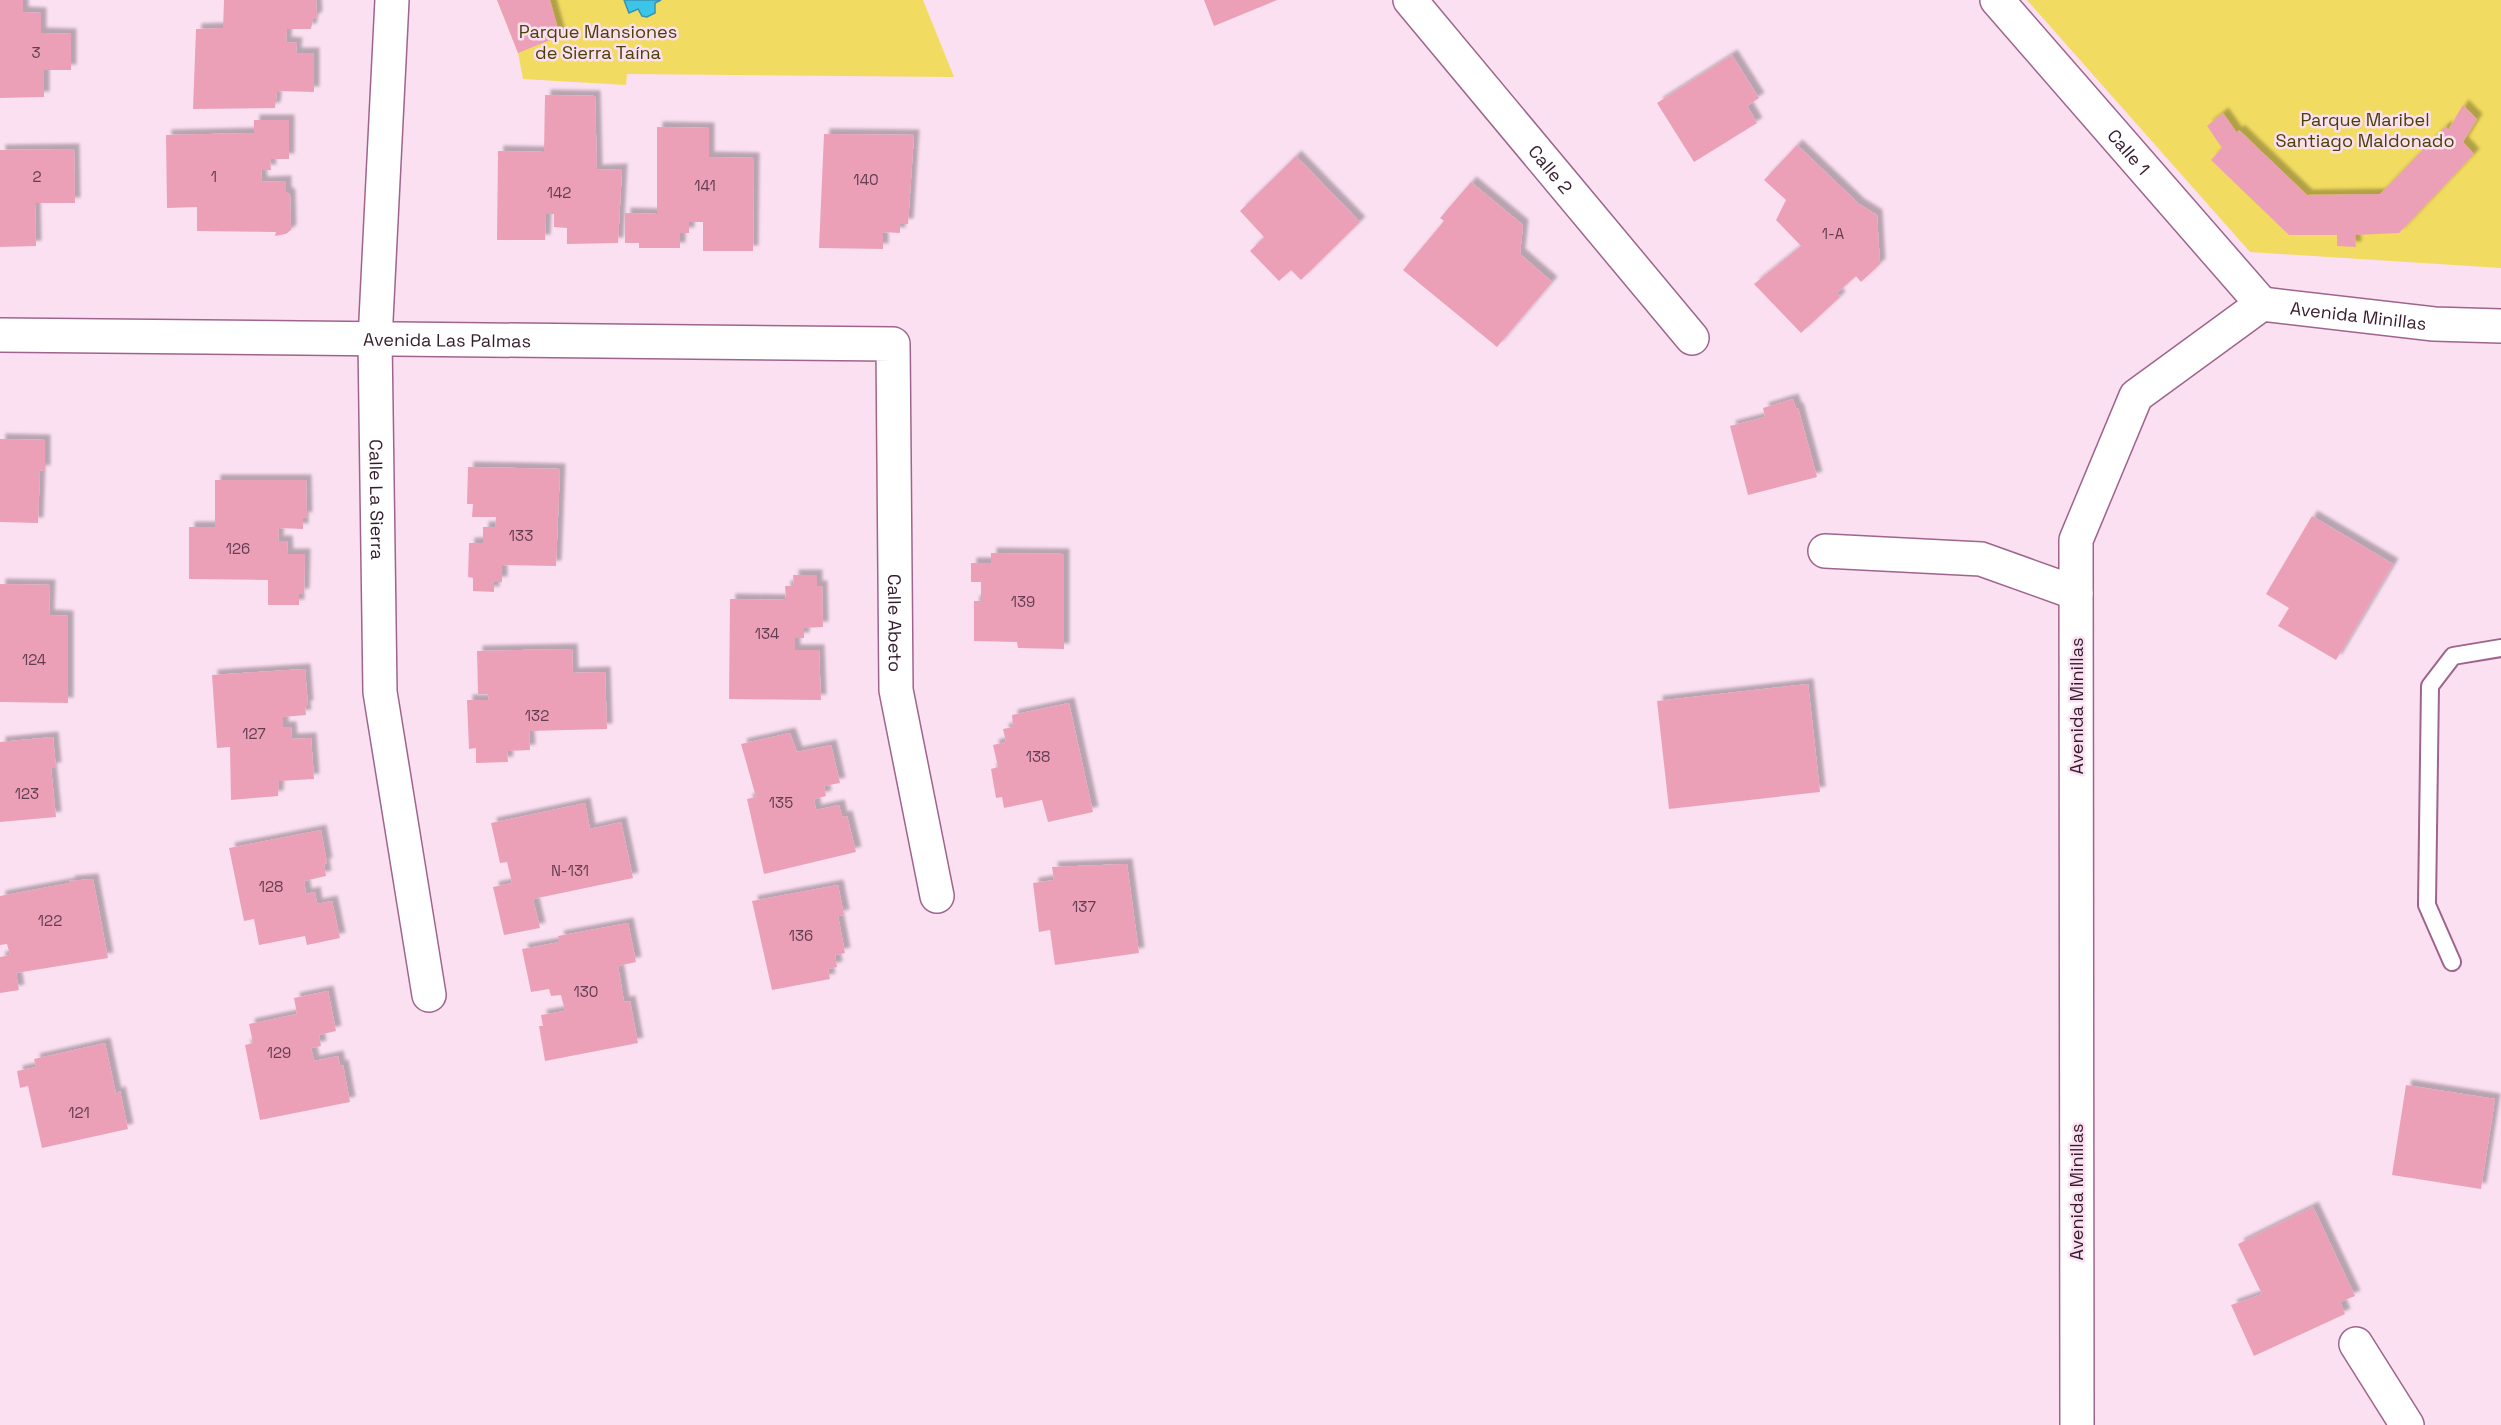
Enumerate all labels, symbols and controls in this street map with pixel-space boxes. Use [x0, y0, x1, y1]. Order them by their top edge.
park label: Parque Mansiones de Sierra Taína [519, 20, 677, 64]
house number: 3 [31, 43, 41, 62]
park label: Parque Maribel Santiago Maldonado [2275, 108, 2455, 152]
street label: Calle 1 [2103, 124, 2155, 179]
street label: Calle 2 [1524, 140, 1578, 198]
house number: 2 [32, 167, 42, 186]
house number: 1 [211, 167, 217, 186]
house number: 140 [853, 170, 879, 189]
house number: 141 [694, 176, 716, 195]
house number: 142 [547, 183, 571, 202]
house number: 1-A [1822, 224, 1845, 243]
street label: Avenida Minillas [2289, 296, 2428, 335]
street label: Avenida Las Palmas [363, 327, 531, 352]
street label: Calle La Sierra [365, 439, 390, 560]
house number: 133 [509, 526, 533, 545]
house number: 126 [226, 539, 250, 558]
street label: Calle Abeto [883, 574, 907, 672]
house number: 139 [1011, 592, 1035, 611]
house number: 134 [755, 624, 779, 643]
street label: Avenida Minillas [2065, 637, 2088, 775]
house number: 124 [22, 650, 46, 669]
house number: 132 [525, 706, 549, 725]
house number: 127 [242, 724, 266, 743]
house number: 138 [1026, 747, 1050, 766]
house number: 123 [15, 784, 39, 803]
house number: 135 [769, 793, 793, 812]
house number: N-131 [551, 861, 589, 880]
house number: 128 [259, 877, 283, 896]
house number: 137 [1072, 897, 1096, 916]
house number: 122 [38, 911, 62, 930]
house number: 136 [789, 926, 813, 945]
house number: 130 [574, 982, 598, 1001]
house number: 129 [267, 1043, 291, 1062]
house number: 121 [68, 1103, 90, 1122]
street label: Avenida Minillas [2065, 1123, 2088, 1261]

